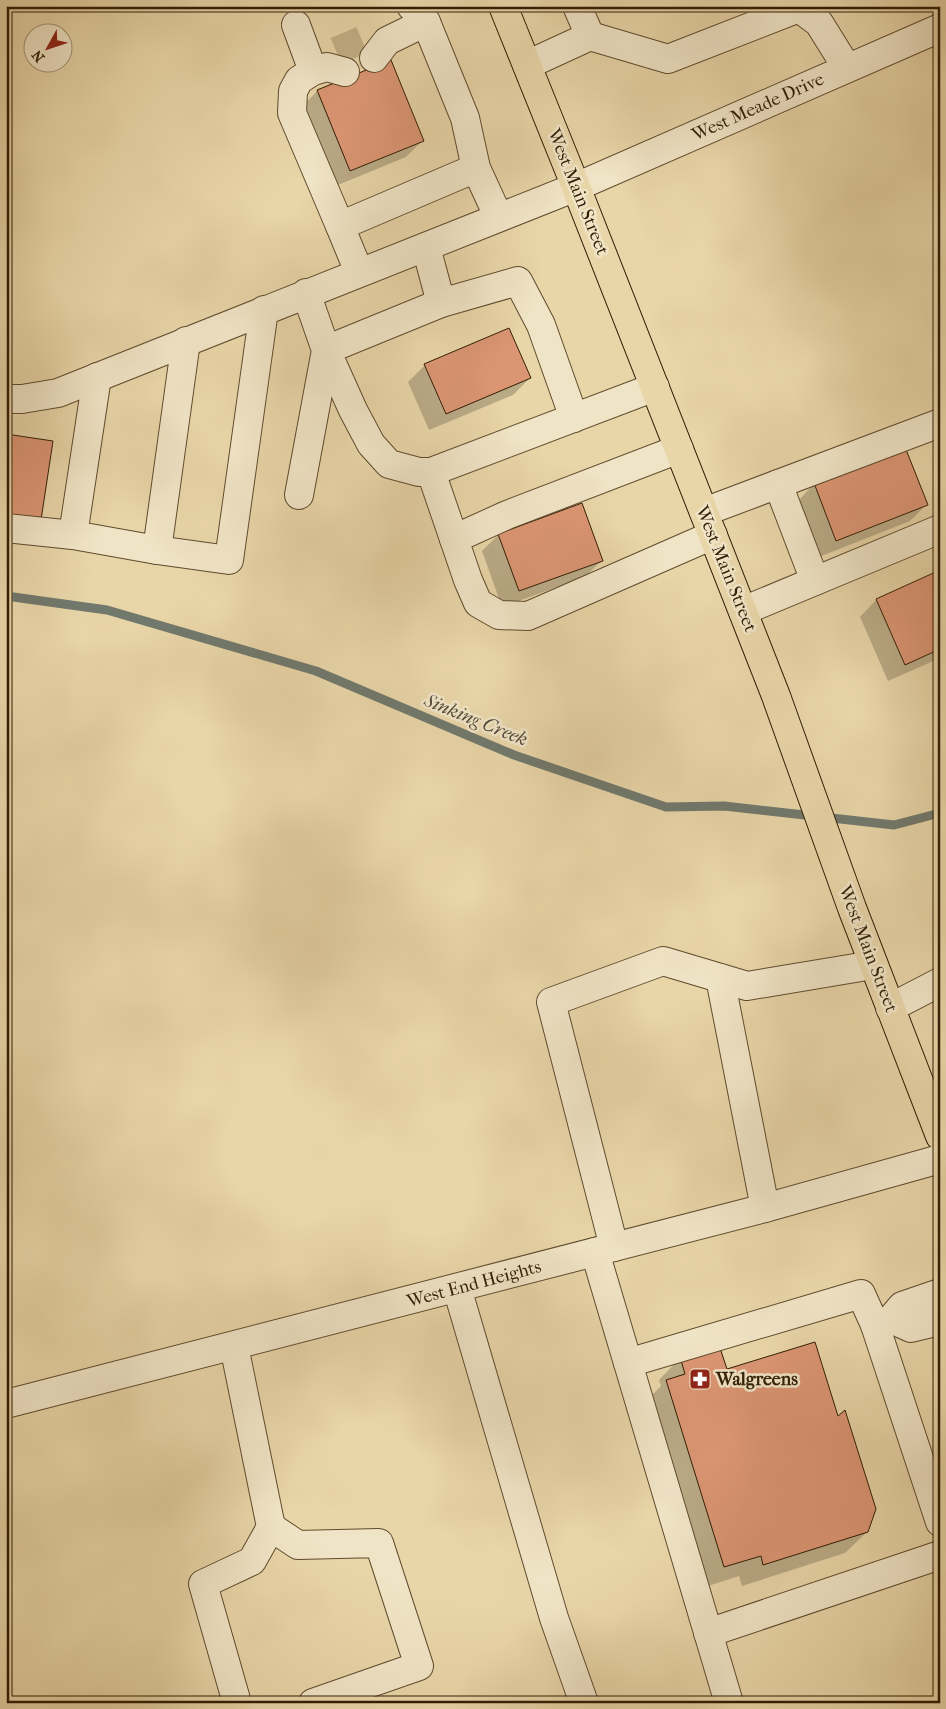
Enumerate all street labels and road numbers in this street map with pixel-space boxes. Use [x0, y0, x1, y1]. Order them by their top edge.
street label: West Meade Drive [688, 68, 827, 146]
street label: West Main Street [543, 125, 613, 259]
street label: West Main Street [691, 502, 761, 636]
street label: West Main Street [834, 882, 902, 1016]
street label: West End Heights [404, 1256, 544, 1312]

